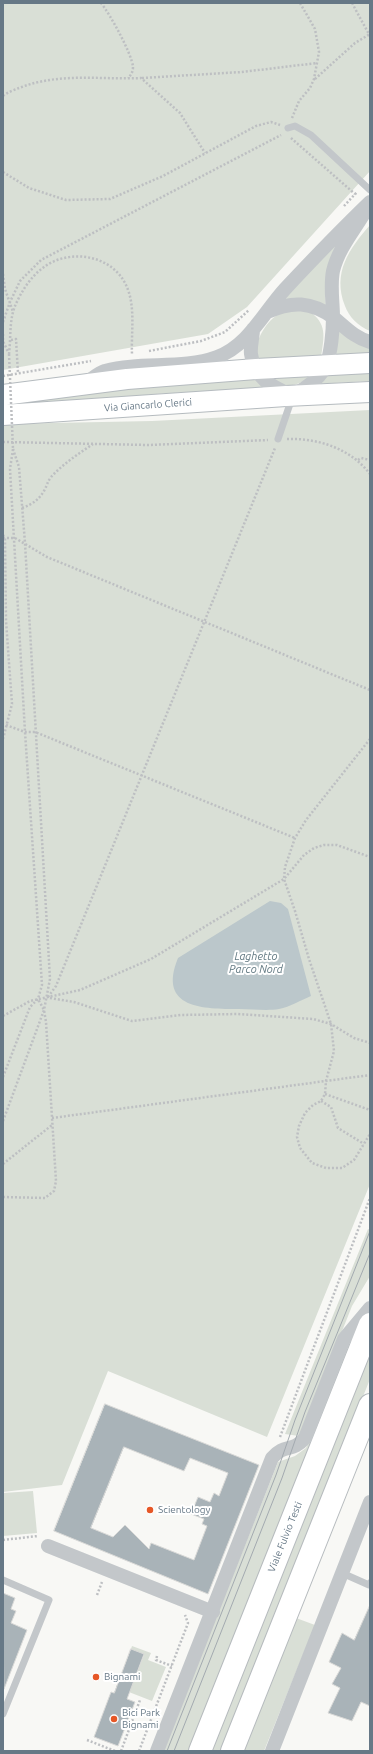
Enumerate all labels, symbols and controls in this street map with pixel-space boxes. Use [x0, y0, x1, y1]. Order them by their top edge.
street label: Via Giancarlo Clerici [104, 396, 192, 414]
water label: Laghetto Parco Nord [229, 949, 283, 975]
street label: Viale Fulvio Testi [265, 1500, 305, 1574]
place label: Scientology [158, 1504, 210, 1516]
marker: Scientology [145, 1505, 155, 1515]
place label: Bignami [104, 1671, 140, 1683]
marker: Bignami [91, 1672, 101, 1682]
place label: Bici Park Bignami [122, 1707, 160, 1730]
marker: Bici Park Bignami [109, 1714, 119, 1724]

